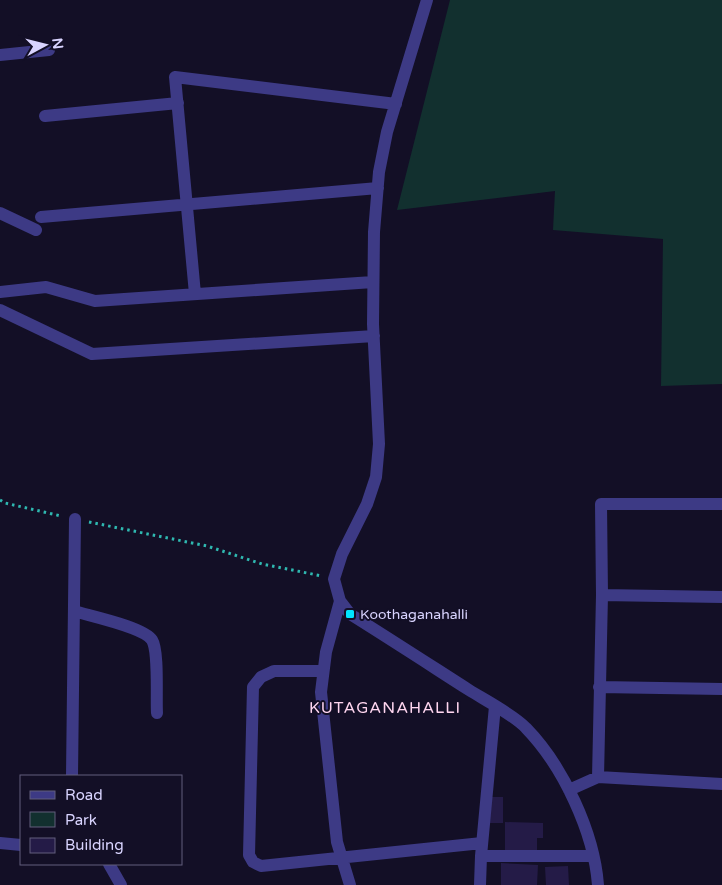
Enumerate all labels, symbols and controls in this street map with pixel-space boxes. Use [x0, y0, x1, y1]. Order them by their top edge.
north arrow [20, 20, 70, 70]
text: N [48, 37, 67, 50]
place label: Koothaganahalli [360, 606, 468, 623]
marker: Koothaganahalli [344, 608, 356, 620]
district label: KUTAGANAHALLI [309, 698, 461, 718]
legend [20, 775, 182, 865]
text: Road [65, 786, 103, 804]
text: Park [65, 811, 97, 829]
text: Building [65, 836, 124, 854]

